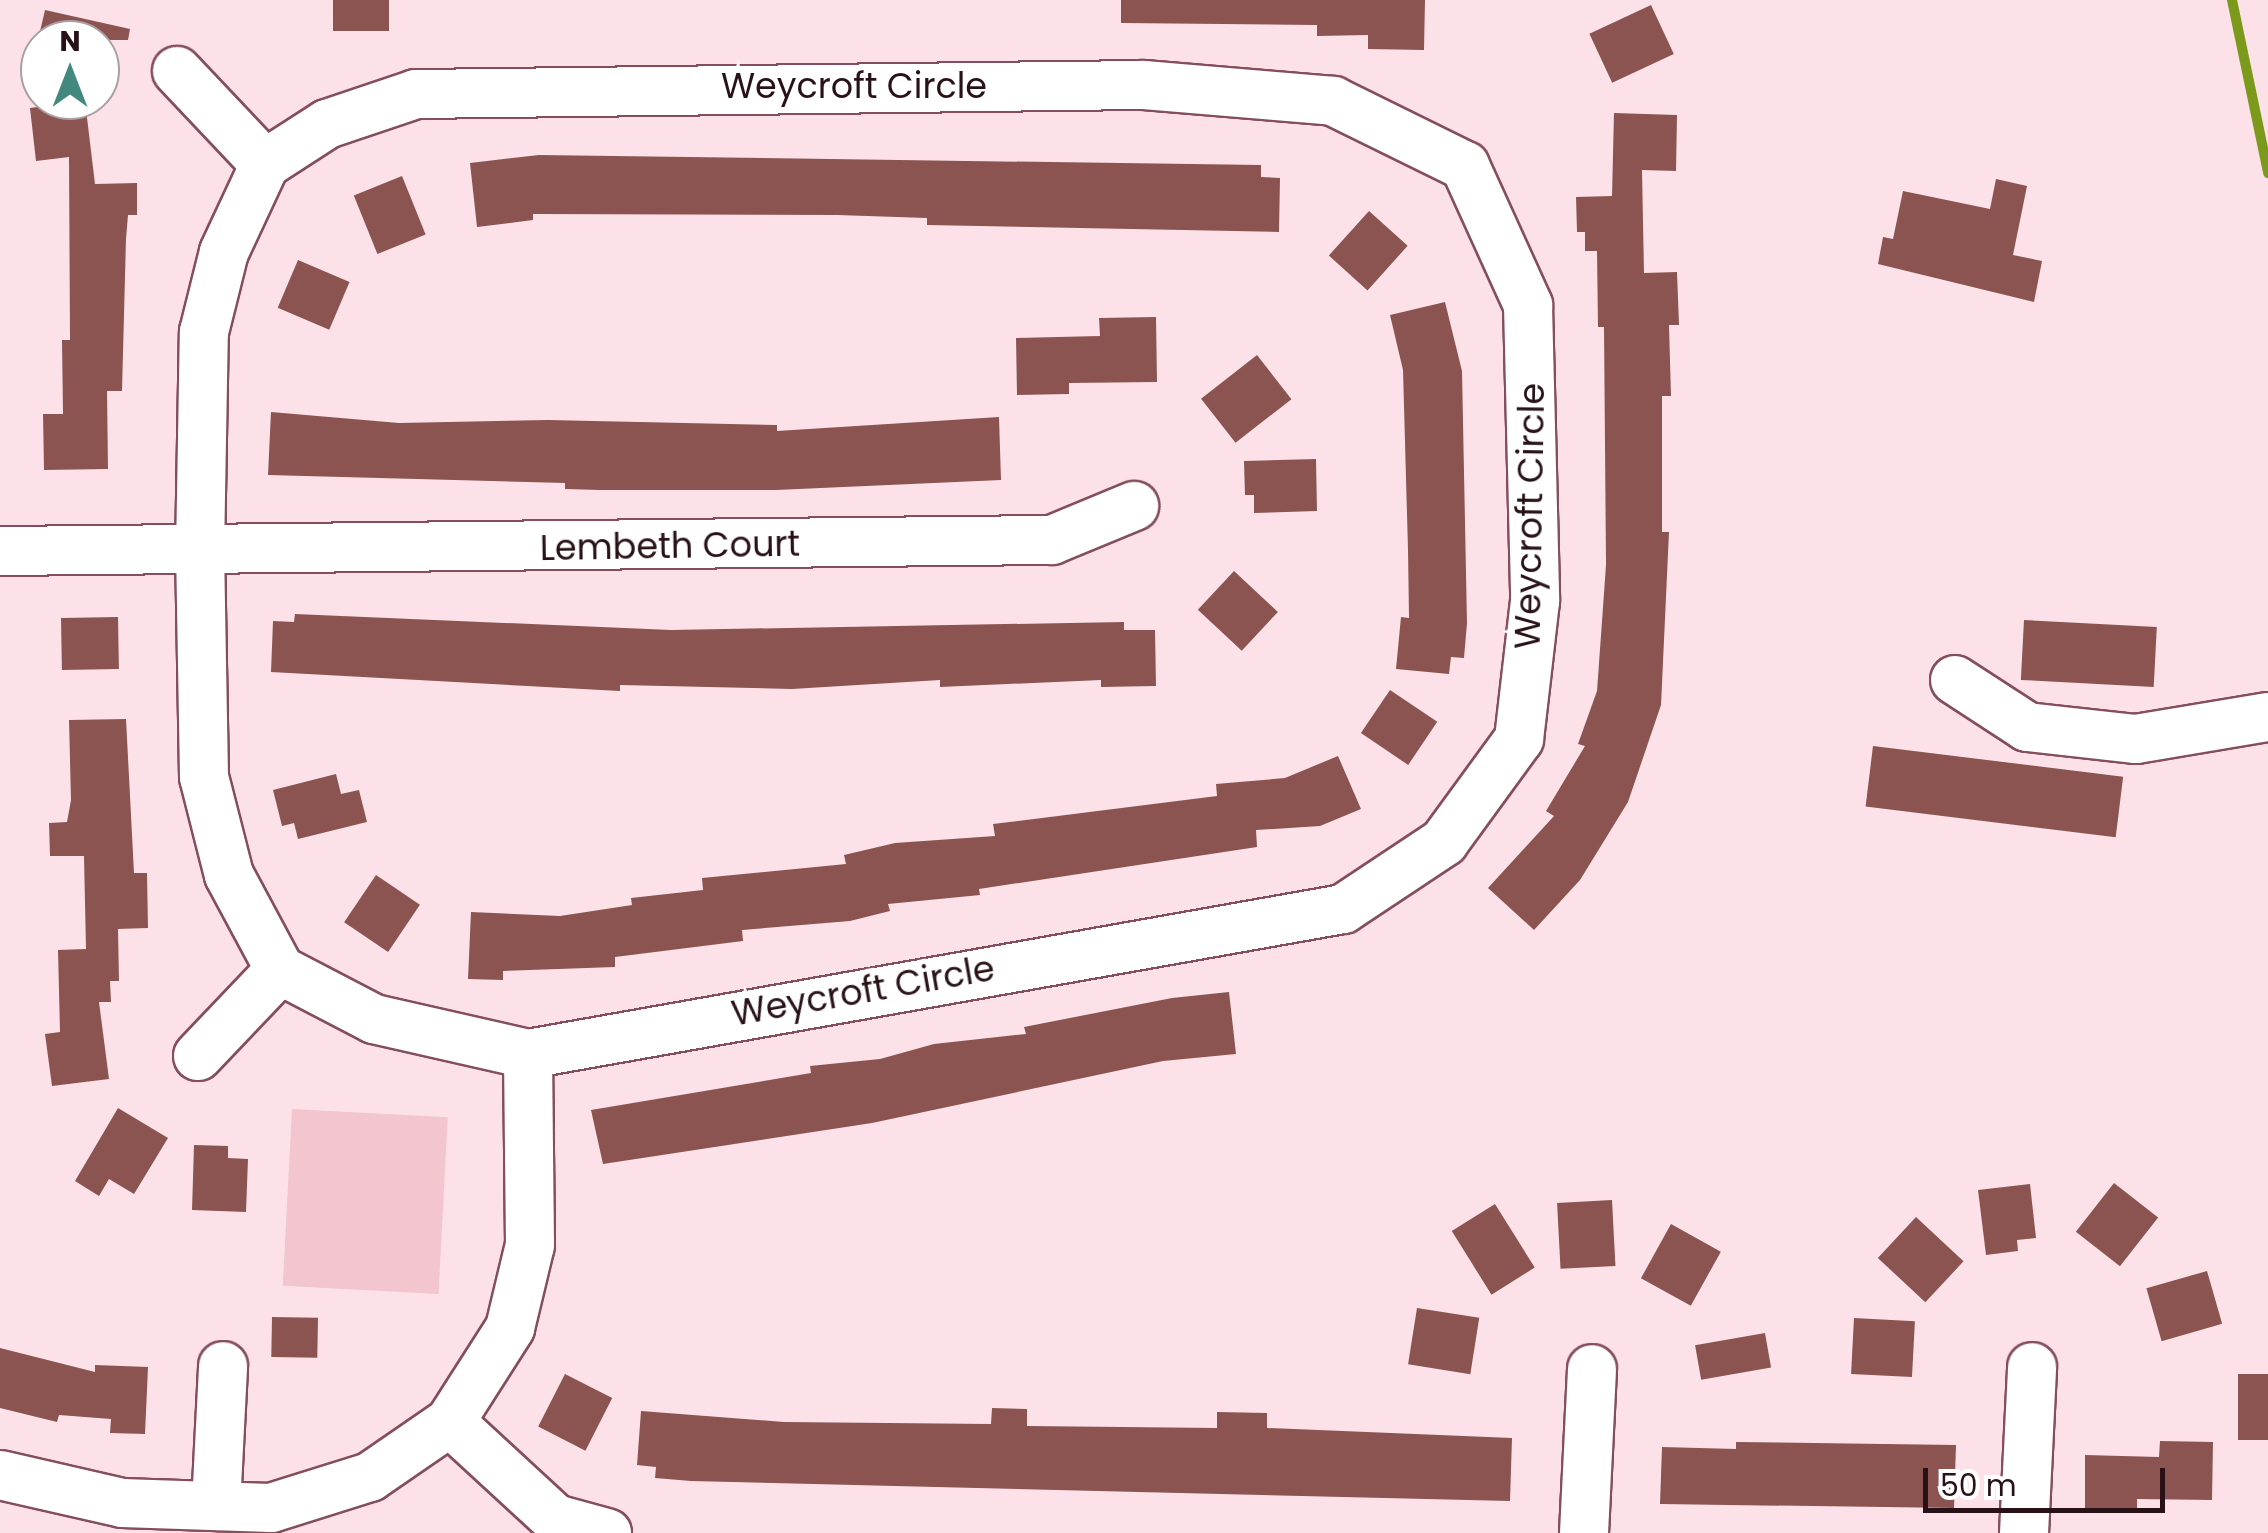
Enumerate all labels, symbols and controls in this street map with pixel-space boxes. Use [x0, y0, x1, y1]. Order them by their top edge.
north arrow [20, 20, 120, 120]
text: N [59, 22, 81, 61]
street label: Weycroft Circle [721, 65, 987, 107]
street label: Weycroft Circle [1507, 383, 1553, 649]
street label: Lembeth Court [539, 523, 801, 569]
street label: Weycroft Circle [728, 947, 998, 1035]
scale bar [1928, 1448, 2170, 1510]
text: 50 m [1940, 1464, 2017, 1507]

